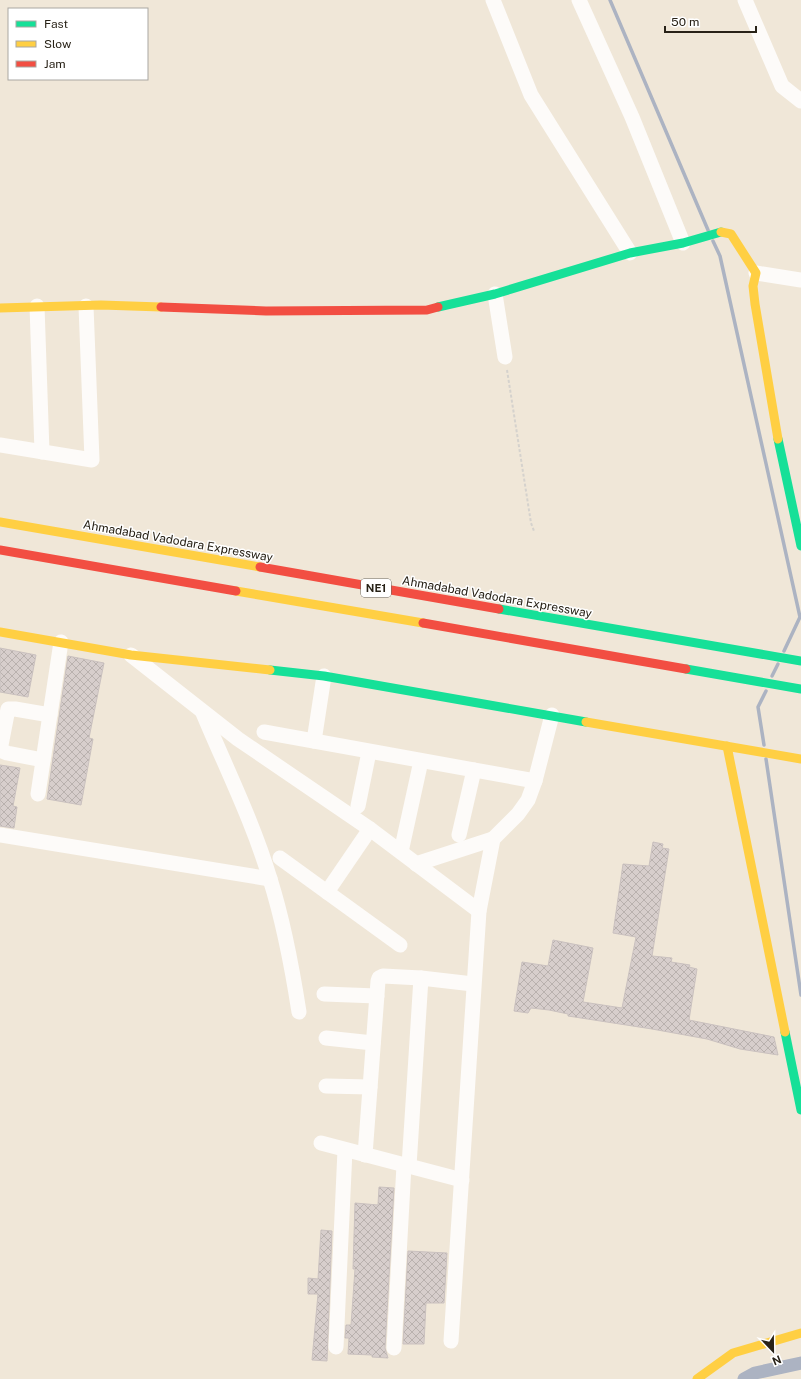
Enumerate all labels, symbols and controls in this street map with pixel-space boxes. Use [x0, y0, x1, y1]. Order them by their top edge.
legend [8, 8, 148, 80]
scale bar [665, 8, 756, 34]
text: 50 m [671, 15, 699, 29]
text: Fast [44, 17, 69, 31]
text: Slow [44, 37, 72, 51]
text: Jam [44, 57, 66, 71]
street label: Ahmadabad Vadodara Expressway [82, 517, 275, 565]
street label: Ahmadabad Vadodara Expressway [401, 573, 594, 621]
road number: NE1 [361, 579, 391, 597]
north arrow [753, 1331, 793, 1371]
text: N [771, 1353, 783, 1367]

